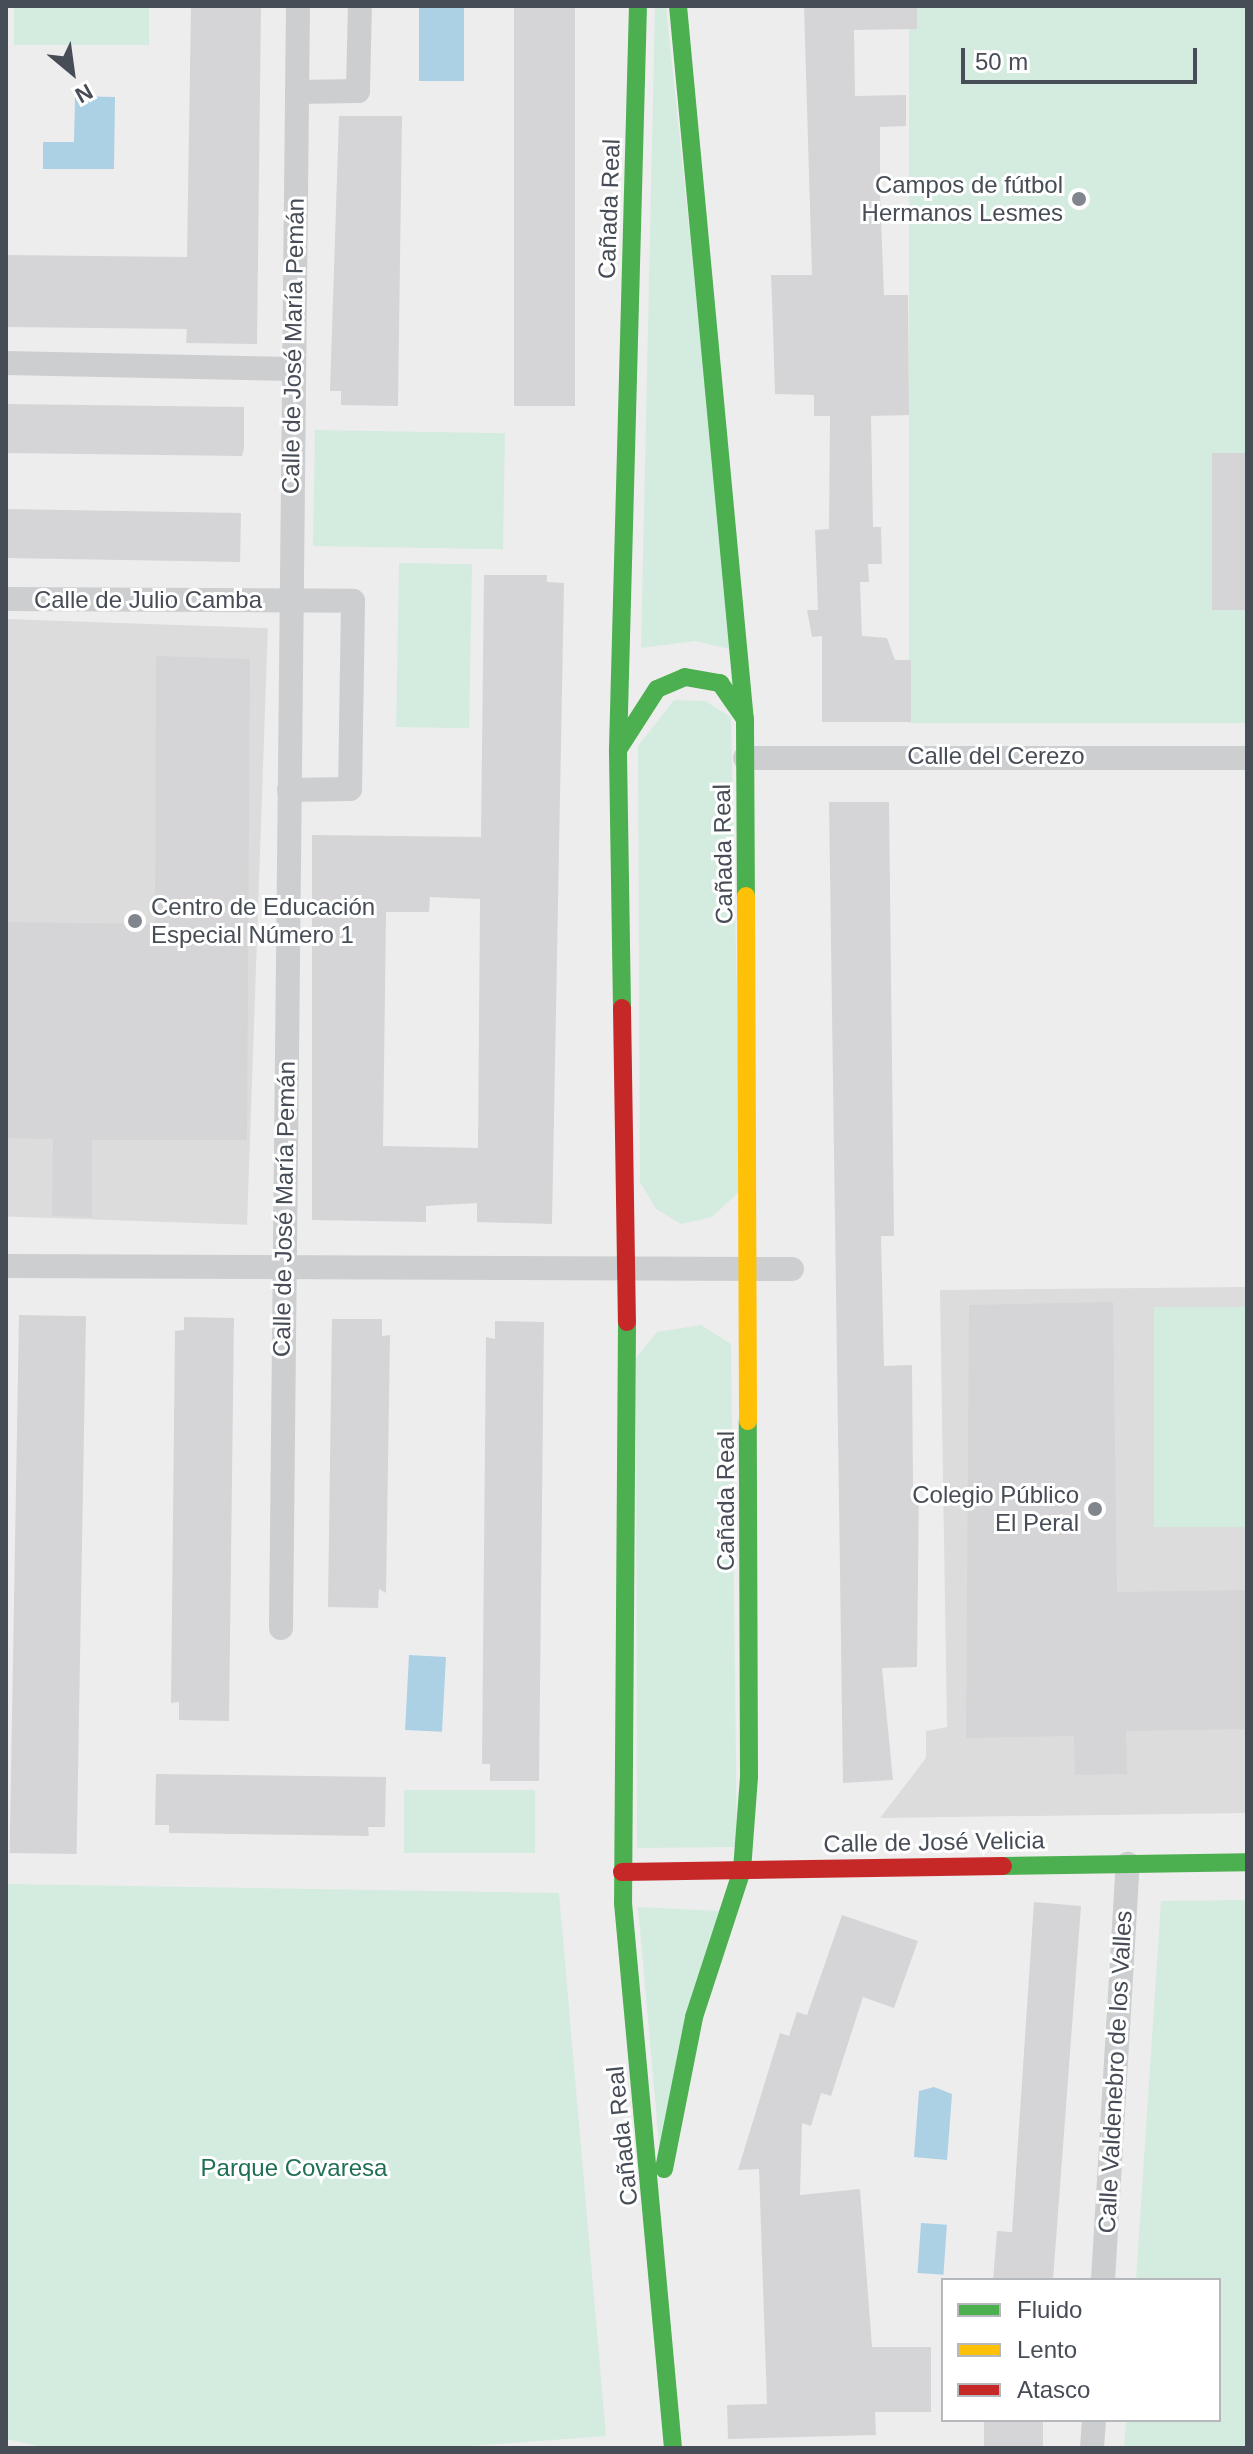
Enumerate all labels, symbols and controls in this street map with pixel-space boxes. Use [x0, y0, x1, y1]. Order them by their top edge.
north arrow [32, 32, 112, 112]
scale bar [965, 32, 1201, 82]
text: 50 m [975, 48, 1028, 75]
text: N [71, 79, 97, 108]
street label: Cañada Real [592, 138, 626, 280]
place label: Campos de fútbol Hermanos Lesmes [862, 171, 1063, 227]
marker: Campos de fútbol Hermanos Lesmes [1070, 190, 1088, 208]
street label: Calle de José María Pemán [276, 198, 310, 494]
street label: Calle de Julio Camba [34, 586, 262, 614]
street label: Calle del Cerezo [907, 742, 1085, 770]
street label: Cañada Real [707, 784, 739, 924]
place label: Centro de Educación Especial Número 1 [151, 893, 375, 949]
marker: Centro de Educación Especial Número 1 [126, 912, 144, 930]
street label: Calle de José María Pemán [267, 1061, 301, 1357]
street label: Cañada Real [712, 1431, 740, 1571]
place label: Colegio Público El Peral [912, 1481, 1079, 1537]
marker: Colegio Público El Peral [1086, 1500, 1104, 1518]
street label: Calle de José Velicia [823, 1826, 1045, 1858]
street label: Calle Valdenebro de los Valles [1092, 1910, 1138, 2234]
street label: Cañada Real [600, 2065, 644, 2207]
park label: Parque Covaresa [201, 2154, 387, 2182]
legend [941, 2278, 1221, 2422]
text: Fluido [1017, 2296, 1082, 2323]
text: Lento [1017, 2336, 1077, 2363]
text: Atasco [1017, 2376, 1090, 2403]

